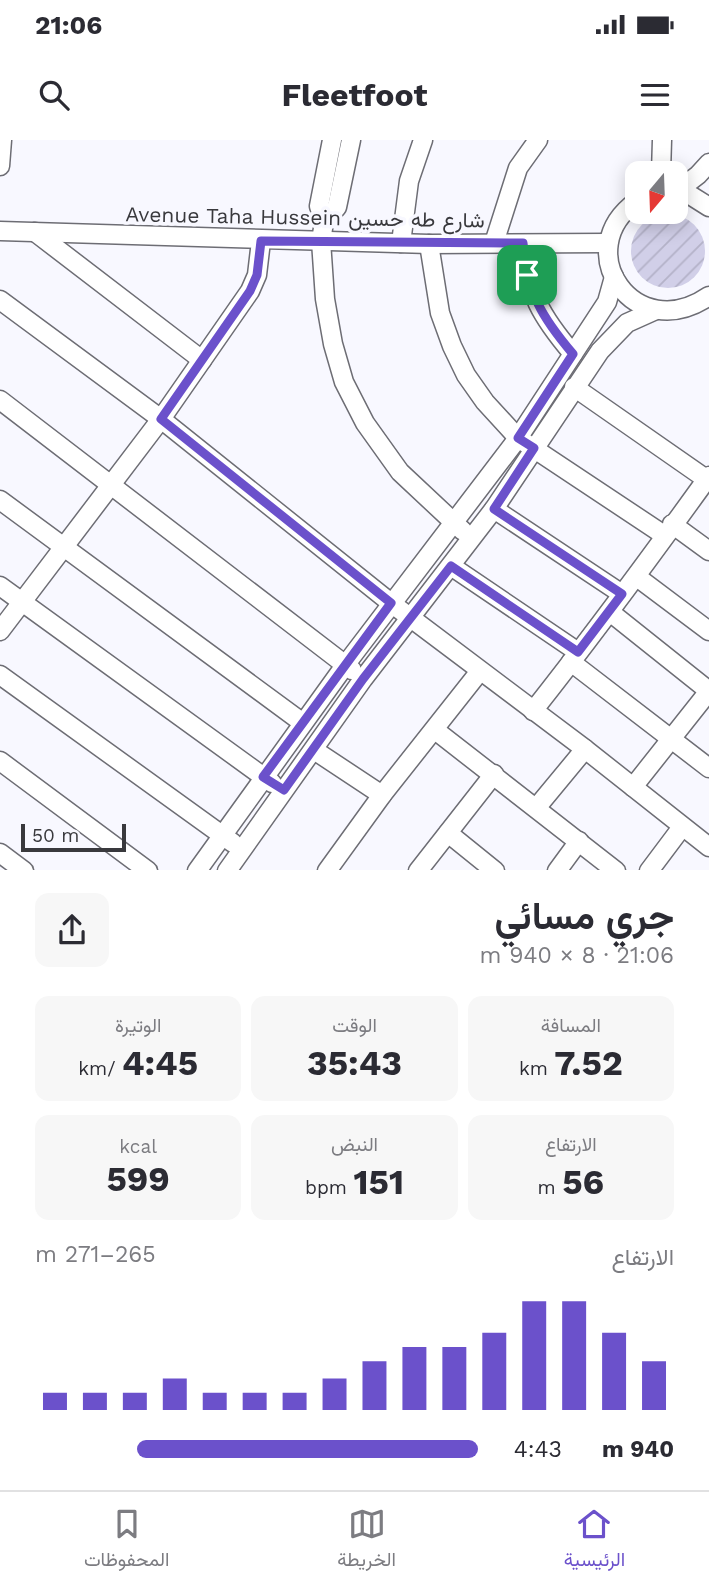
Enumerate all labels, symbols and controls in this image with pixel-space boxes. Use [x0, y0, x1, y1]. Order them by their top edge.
text: 21:06 [35, 10, 102, 40]
icon: search [35, 76, 73, 114]
text: Fleetfoot [282, 76, 427, 114]
icon: menu [636, 76, 674, 114]
north arrow [625, 161, 688, 224]
map controls [625, 161, 688, 224]
street label: Avenue Taha Hussein شارع طه حسين [125, 201, 485, 235]
pin [497, 245, 557, 305]
icon: arrive [508, 256, 546, 294]
scale bar [21, 822, 126, 853]
text: 50 m [32, 824, 79, 847]
button: share [35, 893, 109, 967]
text: جري مسائي [495, 894, 674, 938]
text: 21:06 · 8 × 940 m [480, 942, 674, 969]
text: الوتيرة [115, 1014, 161, 1037]
text: الوقت [332, 1014, 377, 1037]
text: المسافة [541, 1014, 601, 1037]
text: 4:45 [122, 1042, 198, 1084]
text: 35:43 [307, 1042, 402, 1084]
text: 7.52 [554, 1042, 623, 1084]
text: /km [78, 1057, 122, 1080]
text: km [519, 1057, 554, 1080]
text: النبض [331, 1133, 378, 1156]
text: الارتفاع [545, 1133, 597, 1156]
text: kcal [119, 1135, 157, 1158]
text: 599 [106, 1158, 170, 1200]
text: 151 [353, 1161, 404, 1203]
text: 56 [562, 1161, 604, 1203]
text: bpm [305, 1176, 353, 1199]
text: m [538, 1176, 562, 1199]
text: 265–271 m [35, 1241, 156, 1268]
text: الارتفاع [612, 1244, 674, 1271]
text: 4:43 [514, 1436, 562, 1463]
text: 940 m [602, 1436, 674, 1463]
tab: المحفوظات [84, 1505, 169, 1576]
tab: الخريطة [337, 1505, 396, 1576]
tab: الرئيسية [564, 1505, 625, 1576]

